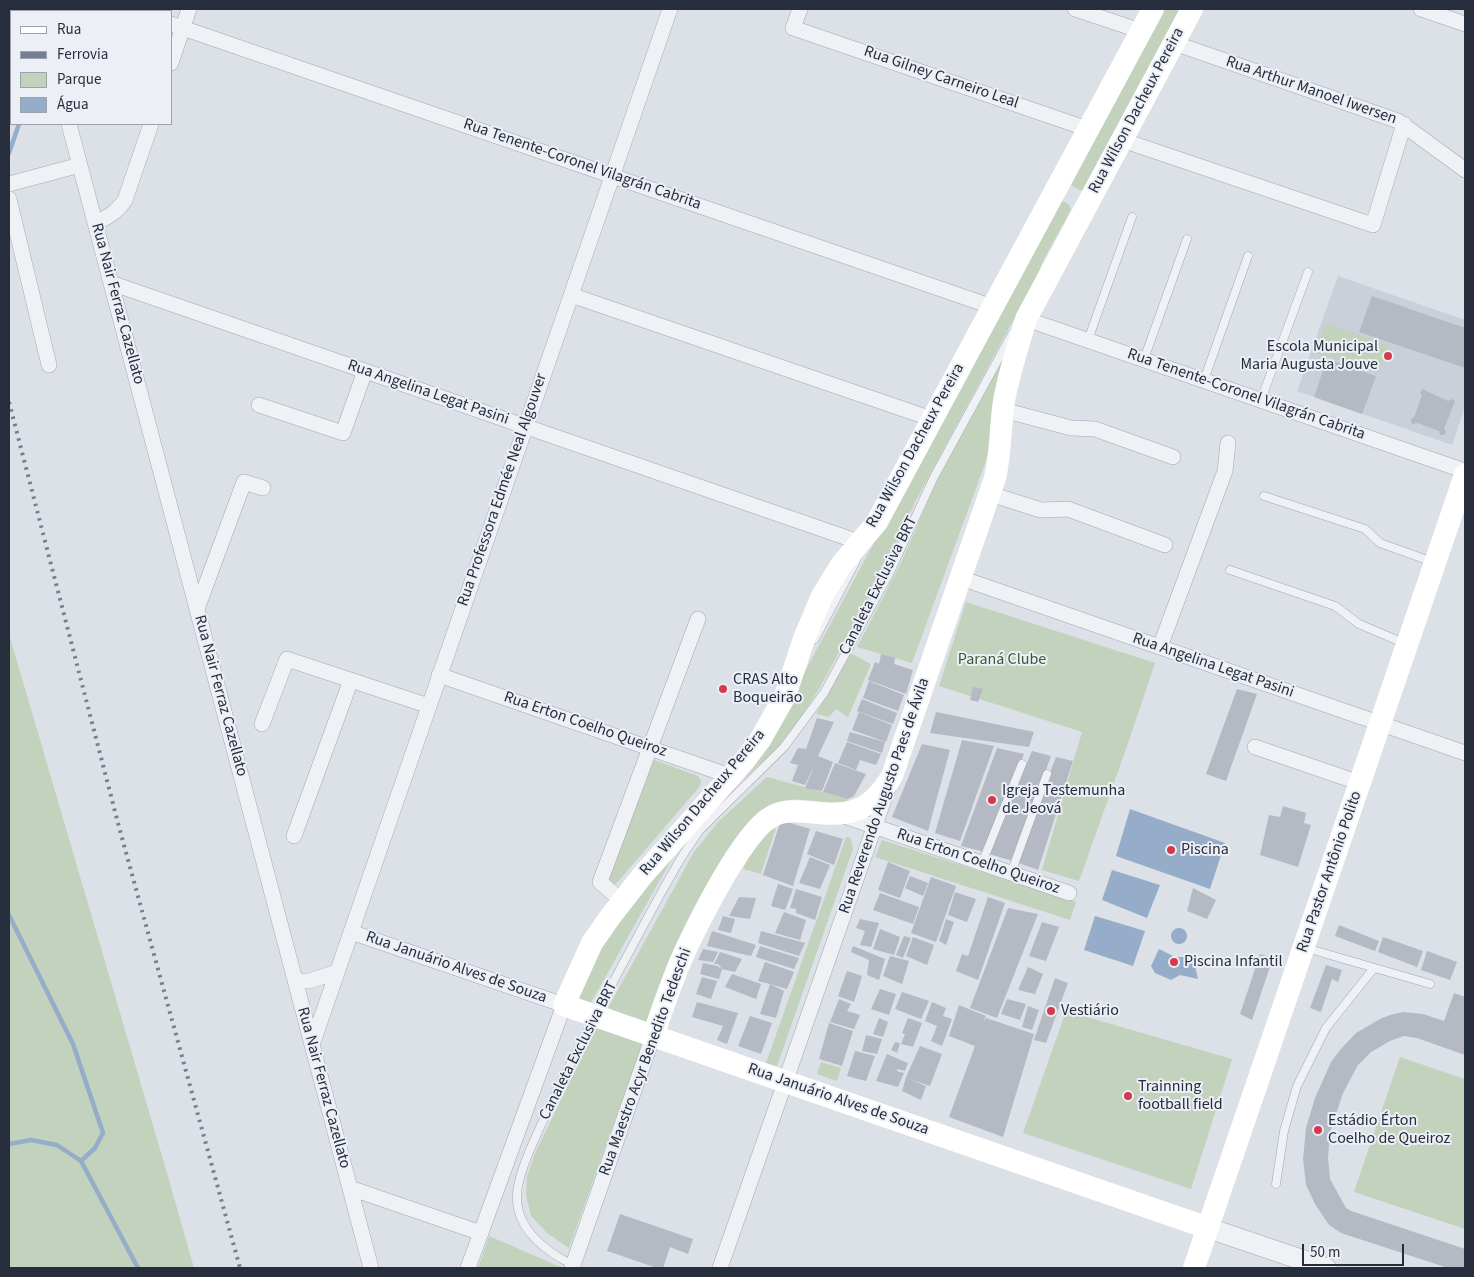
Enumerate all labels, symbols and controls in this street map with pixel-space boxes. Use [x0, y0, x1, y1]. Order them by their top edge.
legend [10, 10, 172, 125]
text: Rua [57, 19, 81, 40]
street label: Rua Wilson Dacheux Pereira [1085, 25, 1189, 197]
street label: Rua Gilney Carneiro Leal [861, 42, 1021, 114]
text: Ferrovia [57, 44, 108, 65]
street label: Rua Arthur Manoel Iwersen [1223, 53, 1399, 129]
text: Parque [57, 69, 101, 90]
text: Água [57, 94, 88, 115]
street label: Rua Tenente-Coronel Vilagrán Cabrita [461, 115, 703, 215]
street label: Rua Nair Ferraz Cazellato [86, 221, 148, 387]
place label: Escola Municipal Maria Augusta Jouve [1240, 337, 1378, 375]
street label: Rua Tenente-Coronel Vilagrán Cabrita [1125, 345, 1367, 445]
marker: Escola Municipal Maria Augusta Jouve [1382, 350, 1394, 362]
street label: Rua Angelina Legat Pasini [345, 356, 511, 430]
street label: Rua Wilson Dacheux Pereira [863, 360, 969, 532]
street label: Rua Professora Edmée Neal Algouver [454, 371, 552, 609]
street label: Canaleta Exclusiva BRT [836, 513, 922, 659]
street label: Rua Nair Ferraz Cazellato [189, 613, 251, 779]
street label: Rua Angelina Legat Pasini [1130, 629, 1296, 703]
park label: Paraná Clube [958, 650, 1046, 670]
place label: CRAS Alto Boqueirão [733, 670, 802, 708]
street label: Rua Reverendo Augusto Paes de Ávila [836, 676, 934, 916]
marker: CRAS Alto Boqueirão [717, 683, 729, 695]
street label: Rua Erton Coelho Queiroz [501, 688, 669, 762]
street label: Rua Wilson Dacheux Pereira [636, 726, 770, 880]
place label: Igreja Testemunha de Jeová [1002, 781, 1125, 819]
street label: Rua Pastor Antônio Polito [1293, 789, 1367, 955]
marker: Igreja Testemunha de Jeová [986, 794, 998, 806]
street label: Rua Erton Coelho Queiroz [894, 825, 1062, 899]
place label: Piscina [1181, 840, 1229, 860]
marker: Piscina [1165, 844, 1177, 856]
street label: Rua Januário Alves de Souza [363, 928, 549, 1008]
street label: Rua Maestro Acyr Benedito Tedeschi [596, 946, 696, 1178]
place label: Piscina Infantil [1184, 952, 1282, 972]
marker: Piscina Infantil [1168, 956, 1180, 968]
street label: Canaleta Exclusiva BRT [536, 978, 622, 1124]
place label: Vestiário [1061, 1001, 1119, 1021]
street label: Rua Nair Ferraz Cazellato [292, 1005, 354, 1171]
marker: Vestiário [1045, 1005, 1057, 1017]
street label: Rua Januário Alves de Souza [745, 1060, 931, 1140]
place label: Trainning football field [1138, 1077, 1223, 1115]
marker: Trainning football field [1122, 1090, 1134, 1102]
place label: Estádio Érton Coelho de Queiroz [1328, 1111, 1450, 1149]
marker: Estádio Érton Coelho de Queiroz [1312, 1124, 1324, 1136]
scale bar [1304, 1234, 1406, 1266]
text: 50 m [1310, 1242, 1340, 1263]

